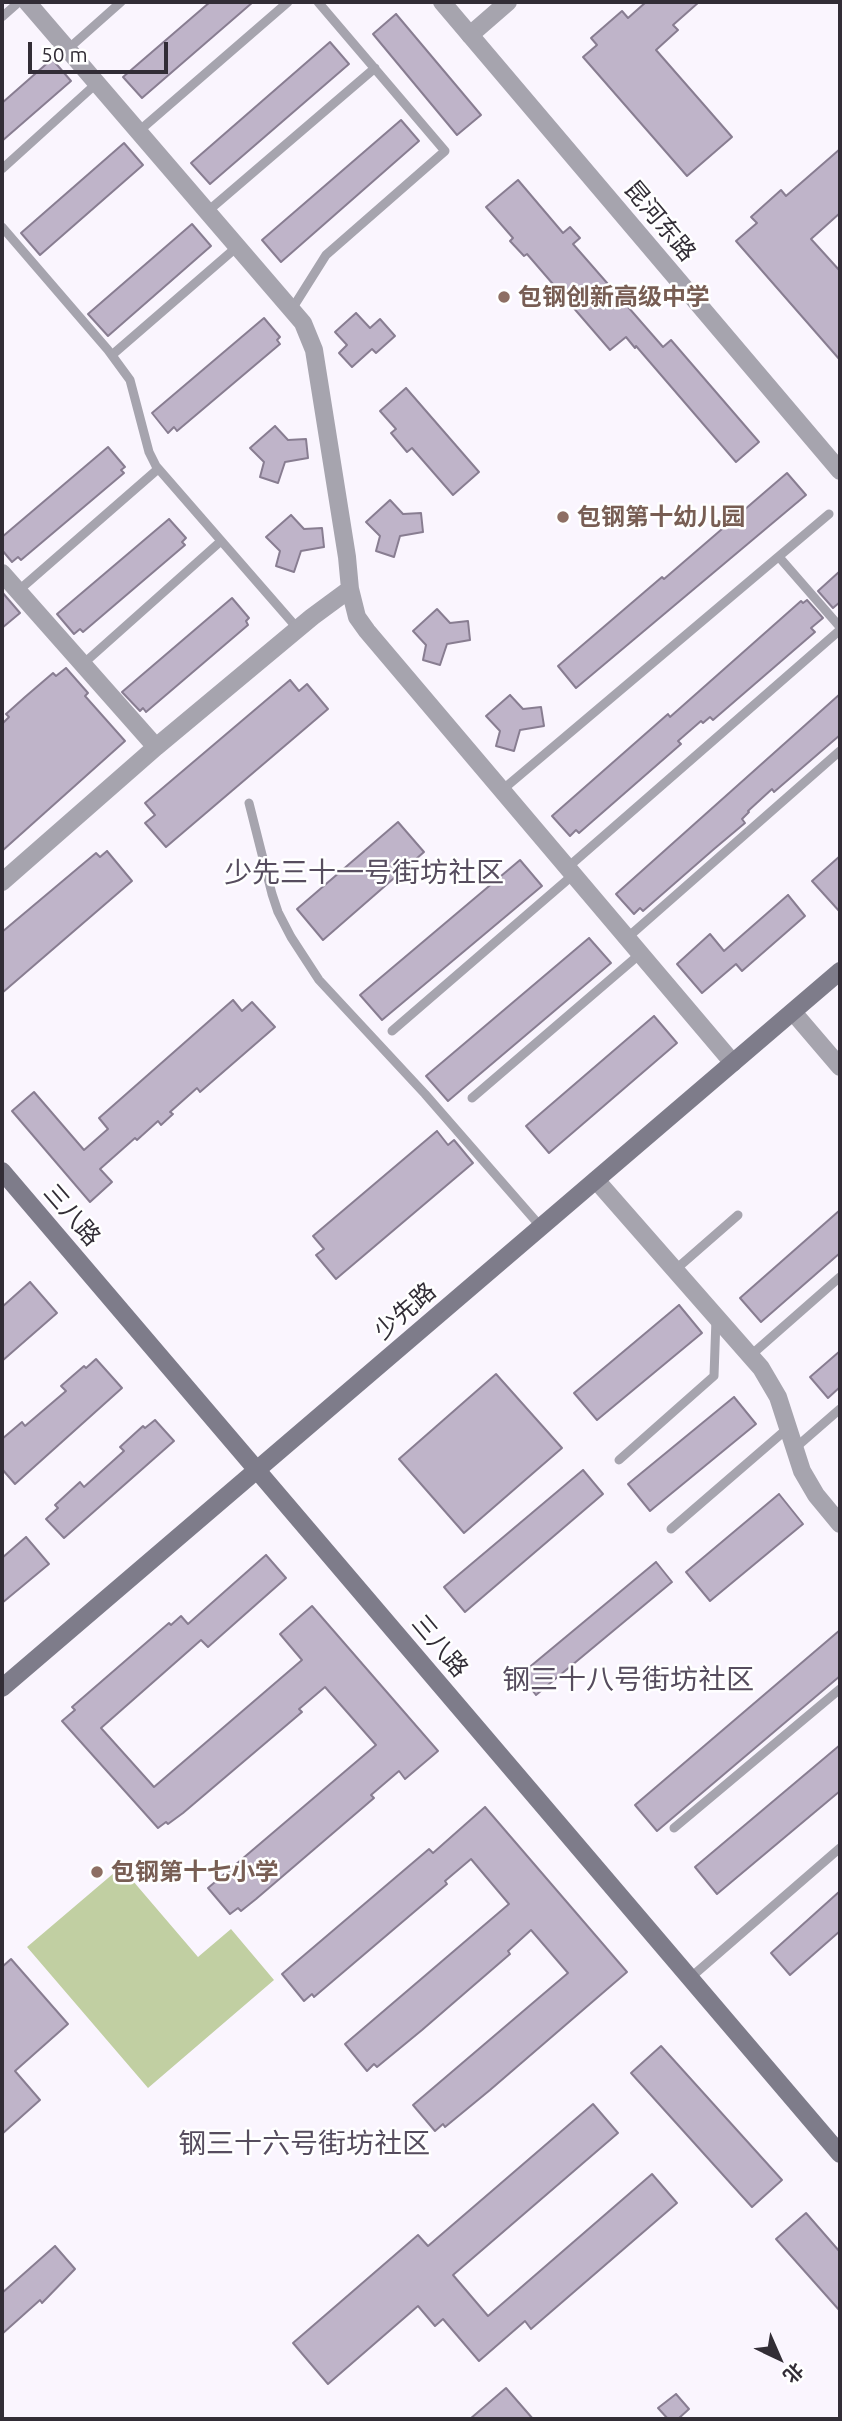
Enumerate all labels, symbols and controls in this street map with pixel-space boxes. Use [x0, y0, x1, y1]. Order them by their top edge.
scale bar [32, 28, 172, 72]
text: 50 m [41, 42, 88, 66]
street label: 昆河东路 [618, 175, 702, 267]
place label: 包钢创新高级中学 [518, 283, 710, 311]
marker: 包钢创新高级中学 [496, 289, 512, 305]
place label: 包钢第十幼儿园 [577, 503, 745, 531]
marker: 包钢第十幼儿园 [555, 509, 571, 525]
district label: 少先三十一号街坊社区 [224, 856, 504, 890]
street label: 三八路 [38, 1178, 106, 1252]
street label: 少先路 [368, 1277, 442, 1345]
street label: 三八路 [406, 1609, 474, 1683]
district label: 钢三十八号街坊社区 [502, 1663, 754, 1697]
place label: 包钢第十七小学 [111, 1858, 279, 1886]
marker: 包钢第十七小学 [89, 1864, 105, 1880]
district label: 钢三十六号街坊社区 [178, 2127, 430, 2161]
north arrow [744, 2323, 814, 2393]
text: 北 [779, 2359, 808, 2388]

